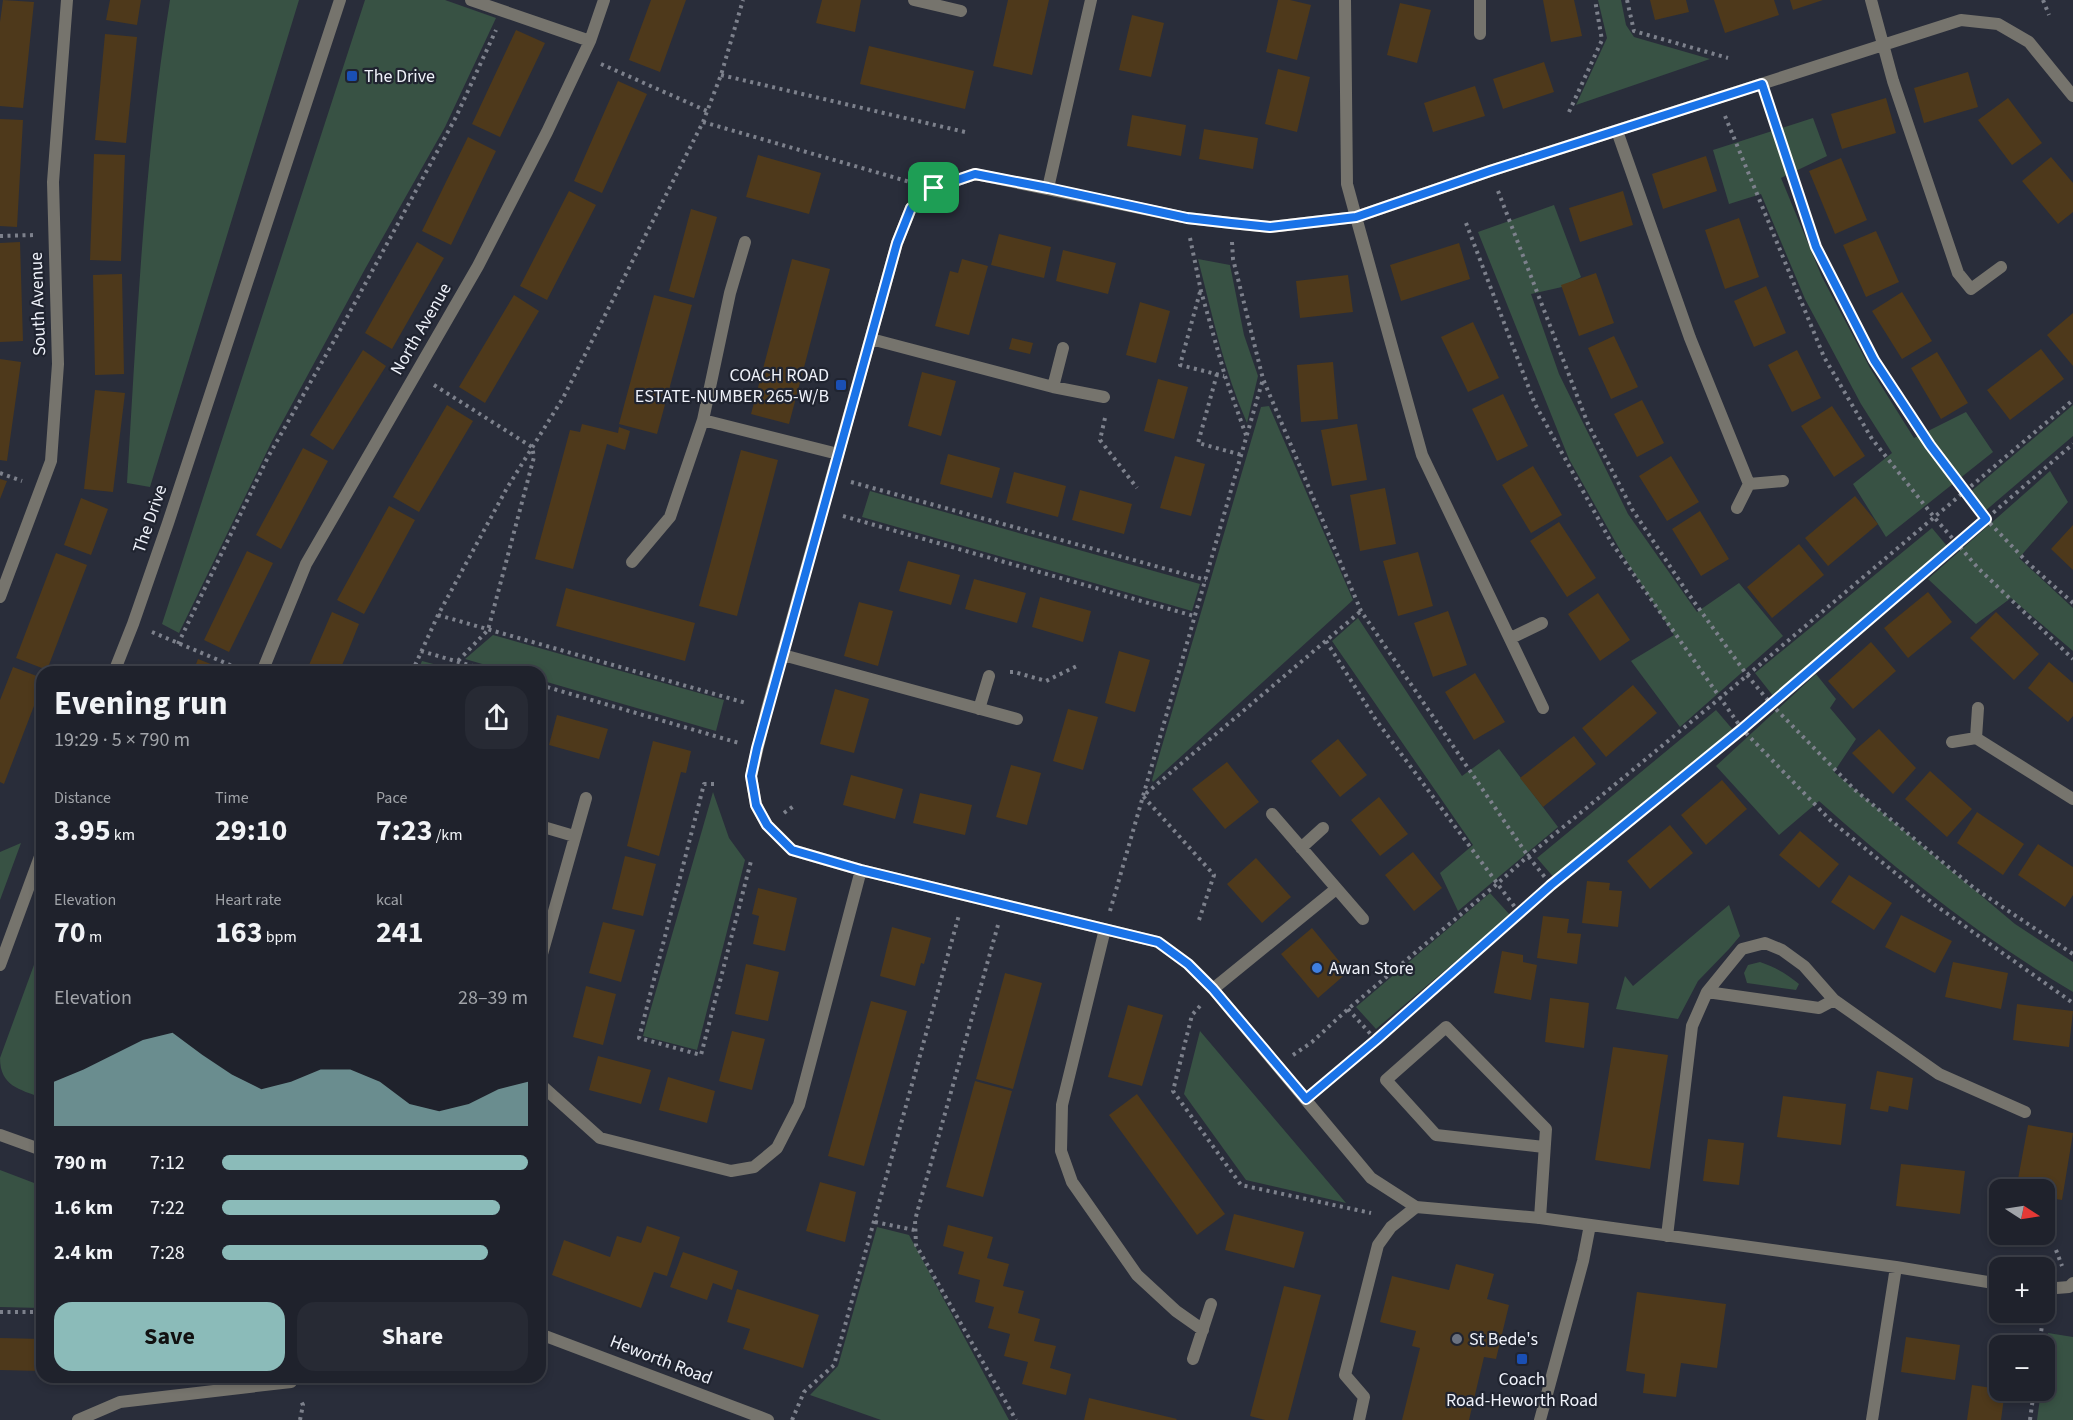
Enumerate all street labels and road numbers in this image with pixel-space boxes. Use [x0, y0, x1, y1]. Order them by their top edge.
street label: South Avenue [24, 251, 52, 356]
street label: North Avenue [385, 278, 458, 380]
street label: The Drive [127, 481, 173, 557]
street label: Heworth Road [606, 1329, 716, 1391]

